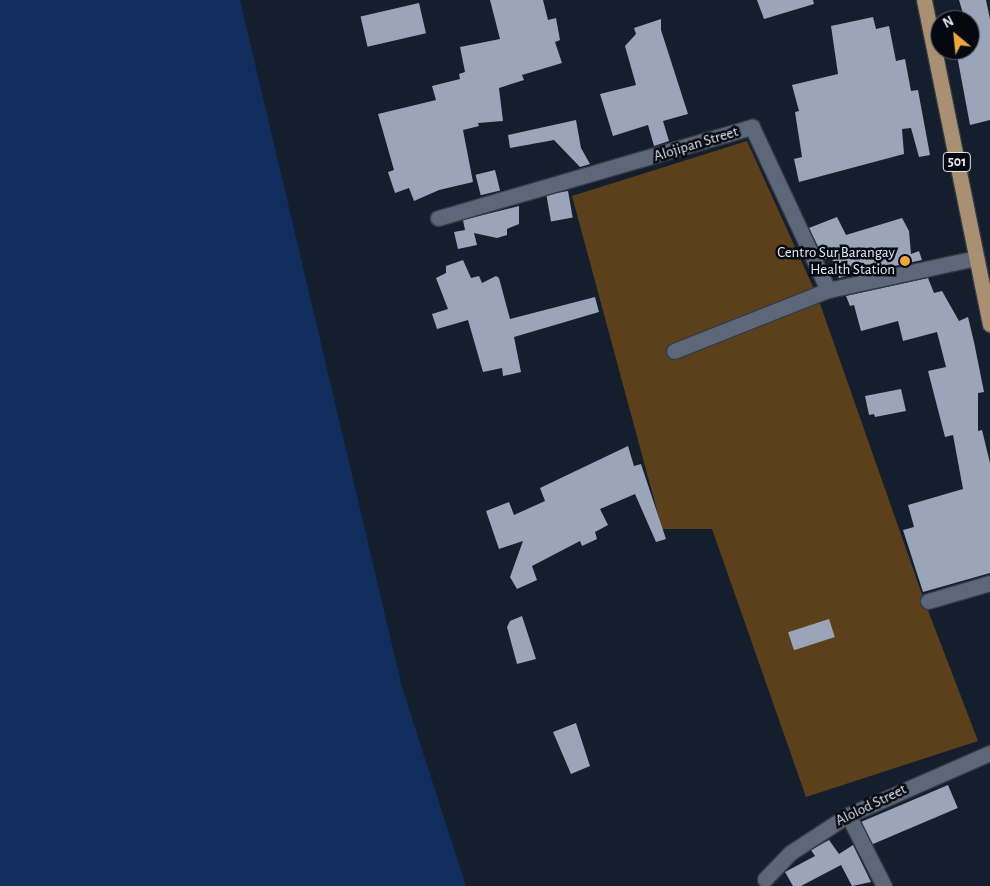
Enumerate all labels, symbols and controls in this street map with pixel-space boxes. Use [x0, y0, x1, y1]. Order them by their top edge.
north arrow [930, 10, 980, 60]
text: N [941, 14, 956, 31]
street label: Alojipan Street [652, 123, 740, 165]
road number: 501 [942, 150, 972, 173]
place label: Centro Sur Barangay Health Station [777, 243, 895, 278]
marker: Centro Sur Barangay Health Station [899, 255, 911, 267]
street label: Alolod Street [833, 780, 909, 830]

